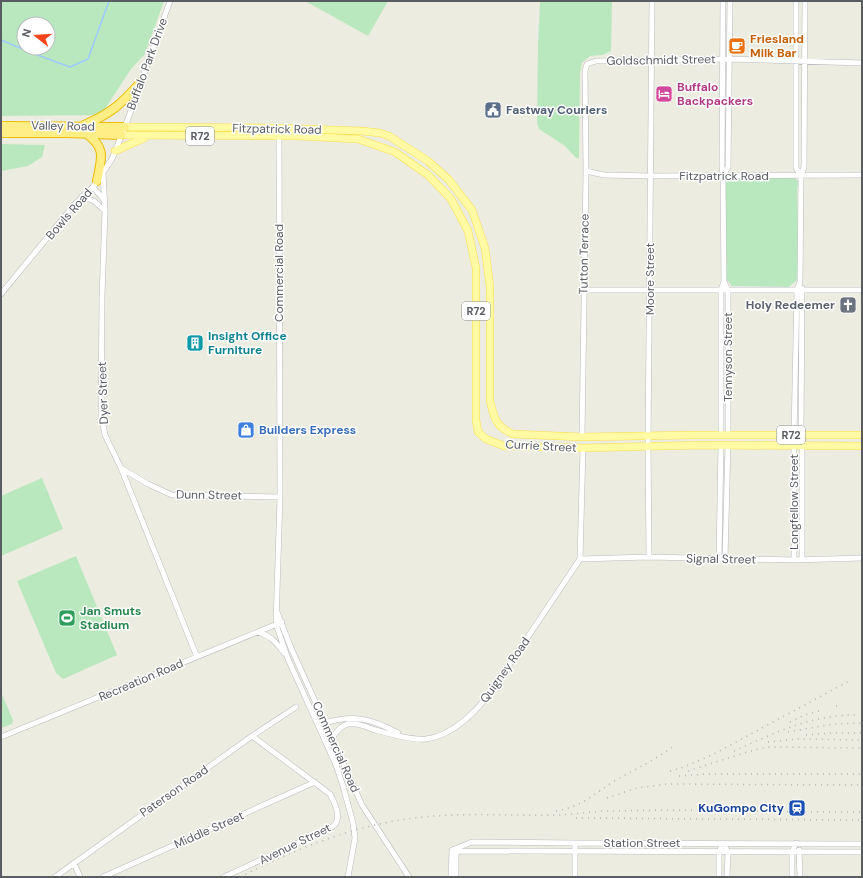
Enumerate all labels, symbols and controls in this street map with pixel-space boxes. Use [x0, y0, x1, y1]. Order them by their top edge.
north arrow [16, 16, 56, 56]
street label: Buffalo Park Drive [123, 16, 171, 112]
text: N [19, 27, 34, 39]
place label: Friesland Milk Bar [750, 31, 804, 61]
cafe icon: Friesland Milk Bar [727, 36, 747, 56]
street label: Goldschmidt Street [606, 51, 716, 69]
place label: Buffalo Backpackers [677, 79, 753, 109]
hotel icon: Buffalo Backpackers [654, 84, 674, 104]
public building icon: Fastway Couriers [483, 100, 503, 120]
place label: Fastway Couriers [506, 102, 607, 118]
street label: Valley Road [31, 117, 95, 135]
street label: Fitzpatrick Road [232, 120, 322, 138]
road number: R72 [186, 127, 214, 145]
street label: Fitzpatrick Road [679, 168, 769, 184]
street label: Bowls Road [42, 185, 96, 243]
street label: Tutton Terrace [575, 213, 593, 295]
street label: Commercial Road [271, 224, 287, 322]
street label: Moore Street [642, 242, 658, 315]
church icon: Holy Redeemer [838, 295, 858, 315]
place label: Holy Redeemer [746, 297, 835, 313]
road number: R72 [462, 302, 490, 320]
street label: Tennyson Street [720, 312, 736, 402]
place label: Insight Office Furniture [208, 328, 287, 358]
building icon: Insight Office Furniture [185, 333, 205, 353]
street label: Dyer Street [94, 361, 112, 425]
shop icon: Builders Express [236, 420, 256, 440]
place label: Builders Express [259, 422, 356, 438]
road number: R72 [777, 426, 805, 444]
street label: Currie Street [505, 436, 577, 456]
street label: Longfellow Street [786, 454, 802, 550]
street label: Dunn Street [176, 486, 242, 504]
street label: Signal Street [686, 550, 756, 568]
place label: Jan Smuts Stadium [80, 603, 141, 633]
sports icon: Jan Smuts Stadium [57, 608, 77, 628]
street label: Quigney Road [476, 634, 534, 706]
street label: Recreation Road [96, 655, 186, 705]
street label: Commercial Road [309, 699, 363, 795]
street label: Paterson Road [137, 762, 211, 820]
station icon: KuGompo City [787, 798, 807, 818]
place label: KuGompo City [698, 800, 785, 816]
street label: Middle Street [172, 807, 247, 853]
street label: Avenue Street [256, 820, 334, 868]
street label: Station Street [604, 835, 681, 851]

